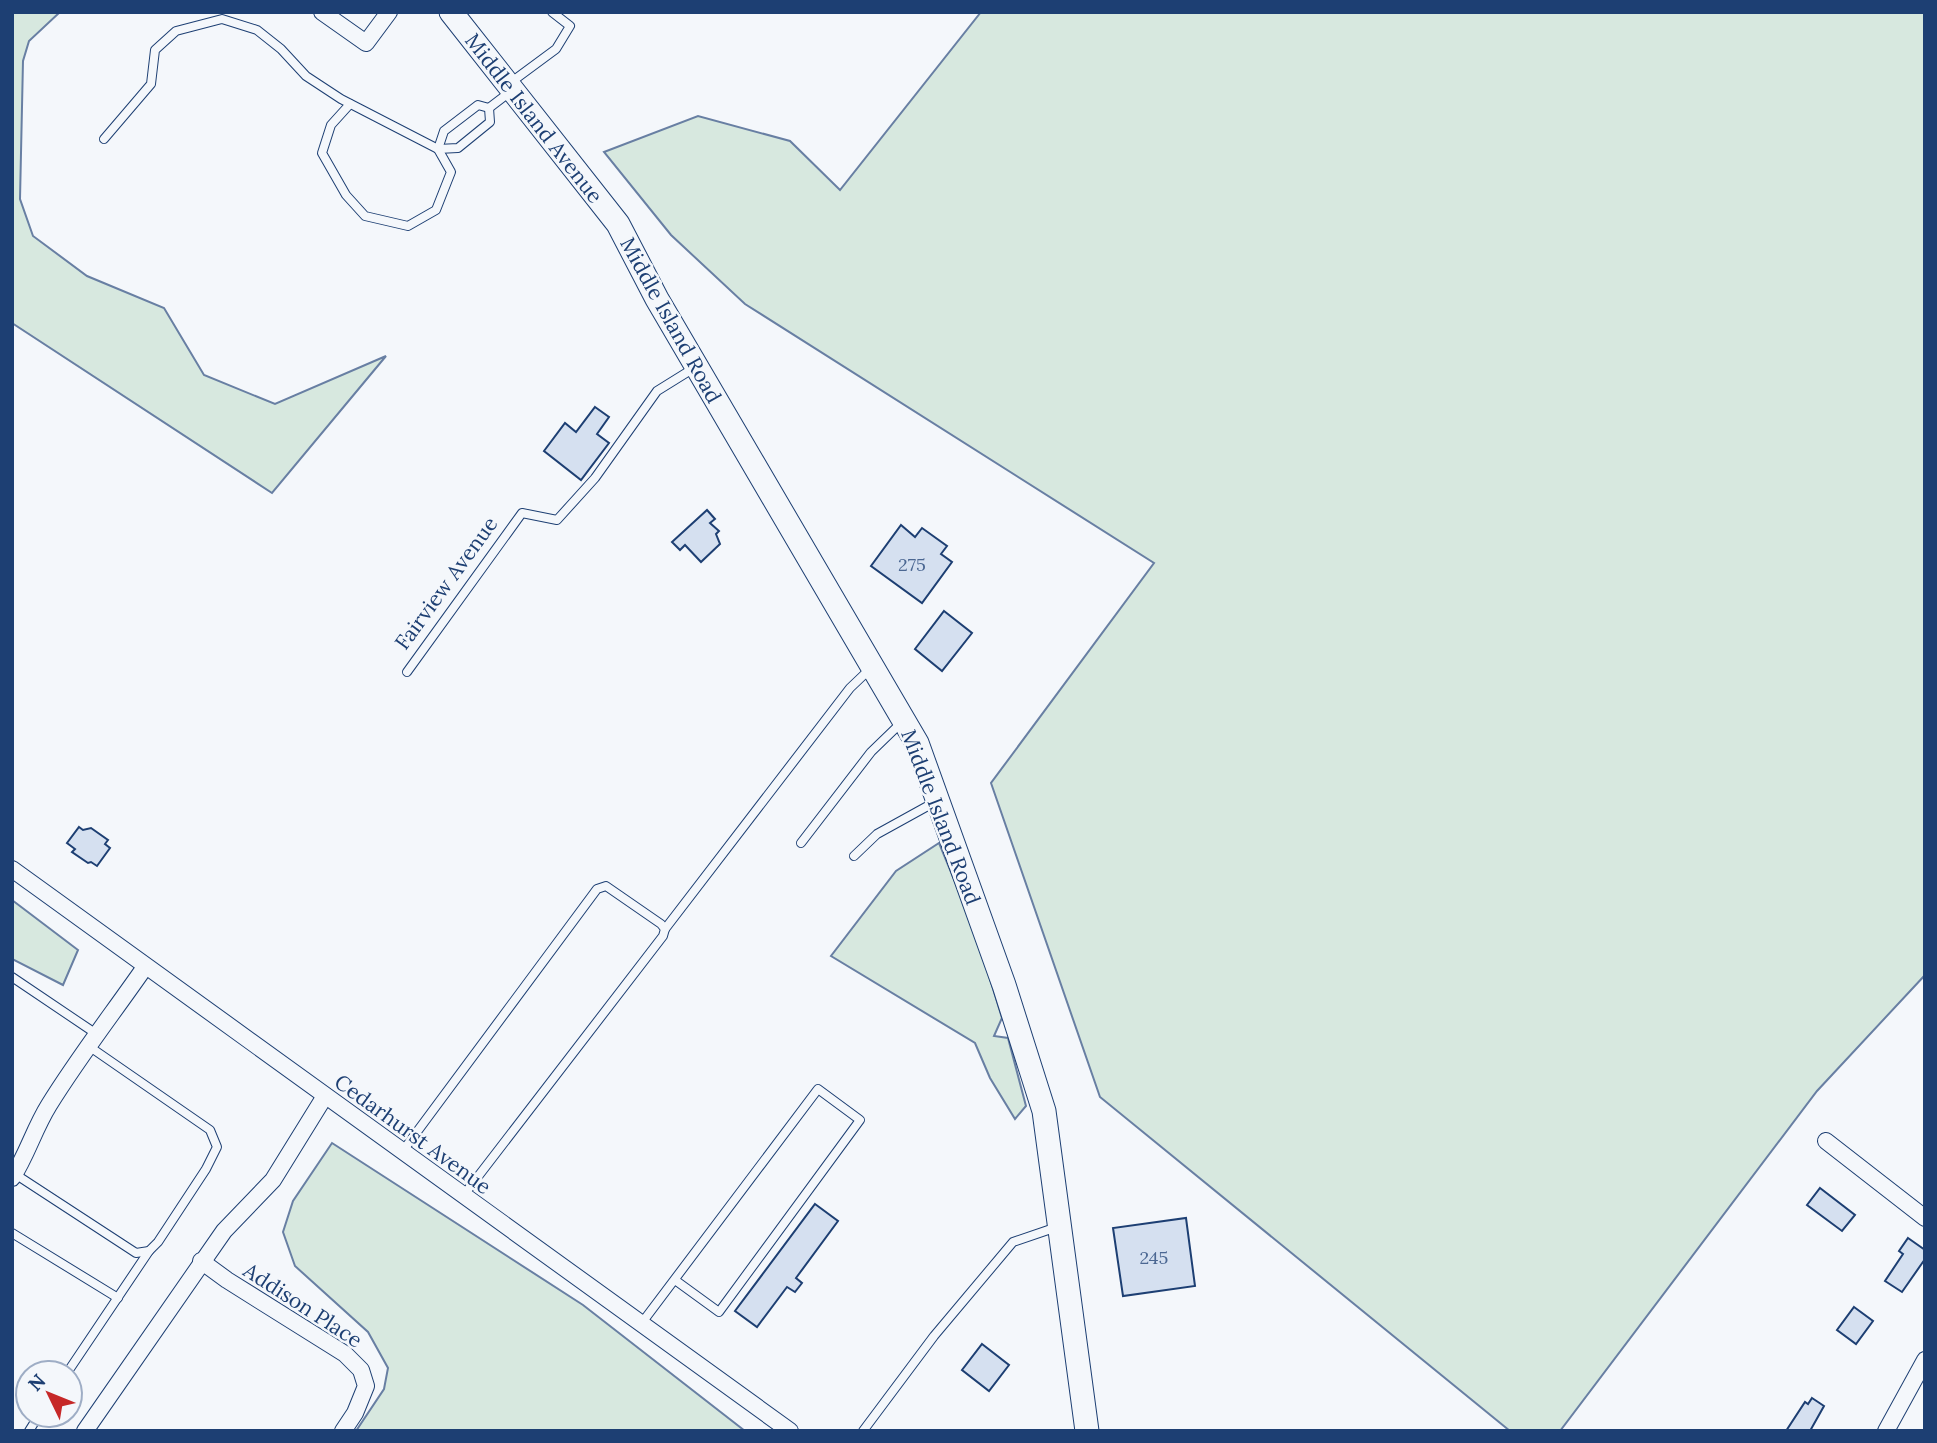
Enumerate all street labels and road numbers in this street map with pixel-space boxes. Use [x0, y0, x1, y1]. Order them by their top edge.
street label: Middle Island Avenue [459, 28, 609, 208]
street label: Middle Island Road [614, 232, 728, 408]
street label: Fairview Avenue [389, 511, 503, 655]
street label: Middle Island Road [895, 726, 987, 908]
street label: Cedarhurst Avenue [329, 1068, 497, 1200]
street label: Addison Place [238, 1256, 367, 1353]

